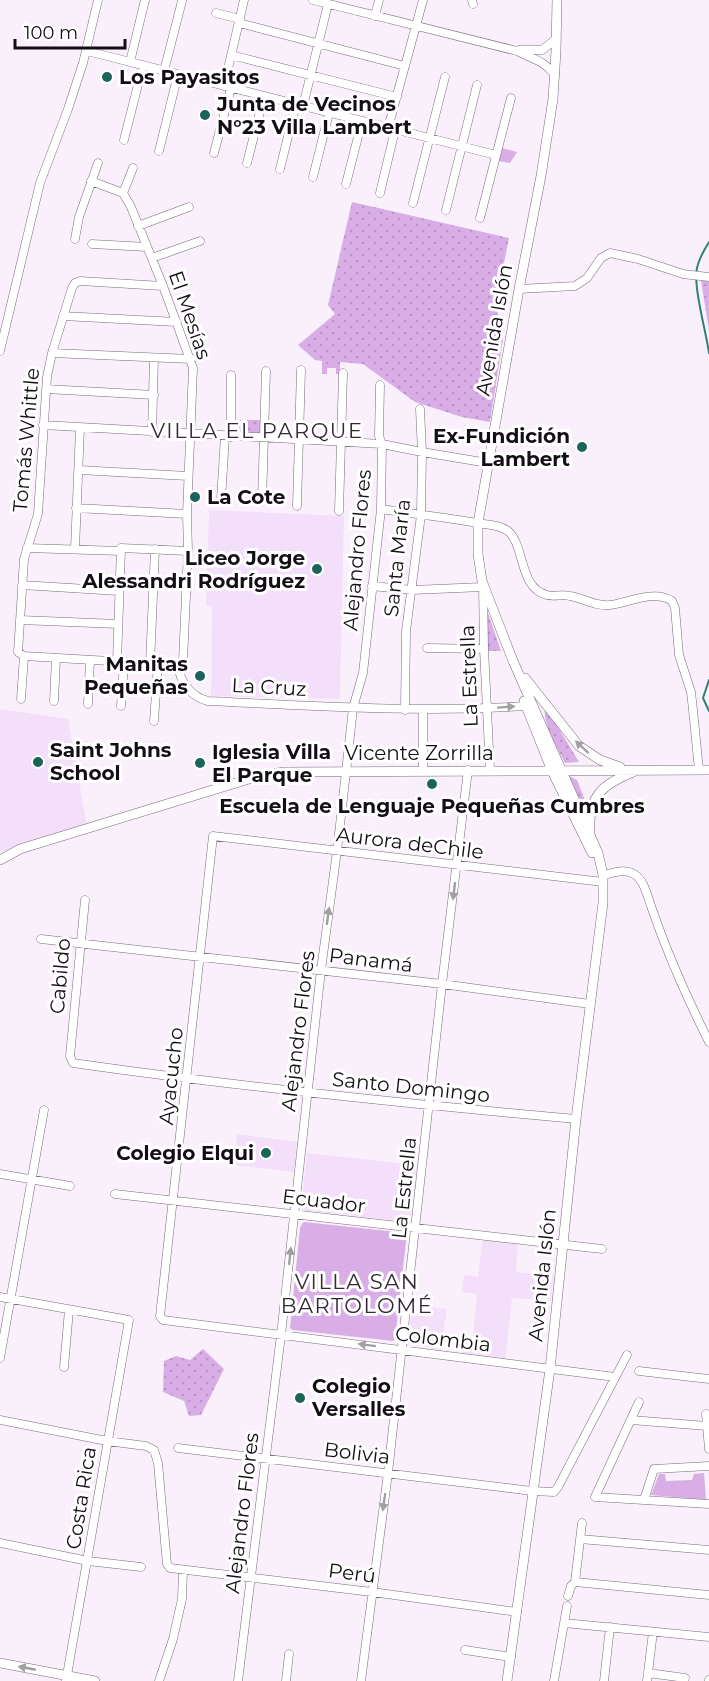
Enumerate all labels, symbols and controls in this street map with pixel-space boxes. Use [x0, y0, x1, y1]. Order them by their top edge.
scale bar [15, 12, 124, 50]
text: 100 m [24, 22, 78, 44]
place label: Los Payasitos [119, 65, 260, 89]
marker: Los Payasitos [100, 70, 114, 84]
place label: Junta de Vecinos N°23 Villa Lambert [216, 92, 412, 139]
marker: Junta de Vecinos N°23 Villa Lambert [198, 108, 212, 122]
street label: Avenida Islón [471, 262, 517, 398]
street label: El Mesías [164, 268, 216, 363]
street label: Tomás Whittle [8, 367, 44, 513]
district label: VILLA EL PARQUE [150, 418, 364, 443]
place label: Ex-Fundición Lambert [433, 424, 570, 471]
marker: Ex-Fundición Lambert [575, 440, 589, 454]
street label: Alejandro Flores [338, 468, 376, 632]
place label: La Cote [207, 485, 285, 509]
marker: La Cote [188, 490, 202, 504]
street label: Santa María [379, 498, 415, 618]
place label: Liceo Jorge Alessandri Rodríguez [81, 546, 305, 593]
marker: Liceo Jorge Alessandri Rodríguez [310, 562, 324, 576]
street label: La Estrella [455, 624, 483, 728]
place label: Manitas Pequeñas [84, 652, 188, 699]
marker: Manitas Pequeñas [193, 669, 207, 683]
street label: La Cruz [231, 673, 307, 701]
one-way arrow [497, 703, 516, 712]
place label: Saint Johns School [50, 738, 172, 785]
place label: Iglesia Villa El Parque [212, 740, 331, 787]
one-way arrow [575, 740, 589, 754]
street label: Vicente Zorrilla [344, 741, 494, 765]
marker: Saint Johns School [31, 755, 45, 769]
marker: Iglesia Villa El Parque [193, 756, 207, 770]
marker: Escuela de Lenguaje Pequeñas Cumbres [425, 777, 439, 791]
place label: Escuela de Lenguaje Pequeñas Cumbres [219, 794, 645, 818]
street label: Aurora deChile [335, 822, 485, 864]
one-way arrow [449, 882, 459, 901]
one-way arrow [324, 906, 333, 925]
street label: Cabildo [45, 937, 75, 1015]
street label: Panamá [328, 943, 414, 977]
street label: Alejandro Flores [276, 949, 320, 1113]
street label: Ayacucho [154, 1026, 188, 1126]
street label: Santo Domingo [331, 1067, 491, 1107]
street label: La Estrella [387, 1136, 421, 1240]
place label: Colegio Elqui [116, 1141, 254, 1165]
marker: Colegio Elqui [259, 1146, 273, 1160]
street label: Ecuador [281, 1184, 367, 1218]
street label: Avenida Islón [523, 1208, 561, 1342]
one-way arrow [285, 1246, 294, 1265]
district label: VILLA SAN BARTOLOMÉ [281, 1269, 433, 1318]
street label: Colombia [394, 1321, 492, 1357]
one-way arrow [357, 1341, 376, 1350]
place label: Colegio Versalles [311, 1374, 406, 1421]
marker: Colegio Versalles [293, 1391, 307, 1405]
street label: Alejandro Flores [220, 1431, 264, 1595]
street label: Bolivia [323, 1437, 391, 1469]
street label: Costa Rica [61, 1445, 101, 1551]
one-way arrow [379, 1493, 389, 1512]
street label: Perú [327, 1558, 377, 1588]
one-way arrow [17, 1663, 36, 1672]

